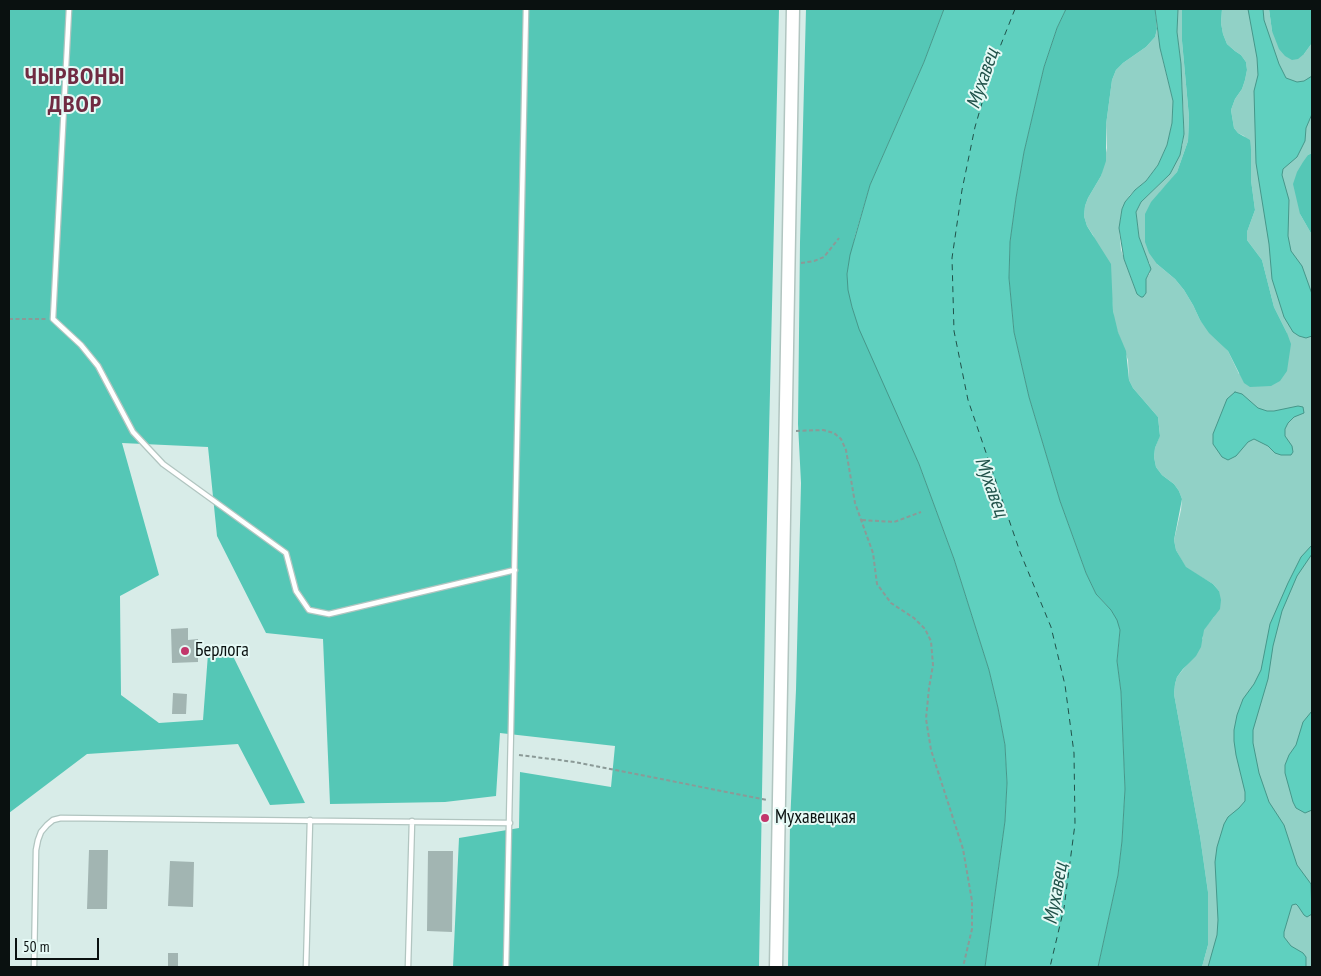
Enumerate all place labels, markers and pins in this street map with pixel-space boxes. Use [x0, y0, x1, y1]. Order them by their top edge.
place label: Берлога [195, 640, 249, 662]
marker: Берлога [179, 645, 191, 657]
place label: Мухавецкая [775, 807, 856, 829]
marker: Мухавецкая [759, 812, 771, 824]

